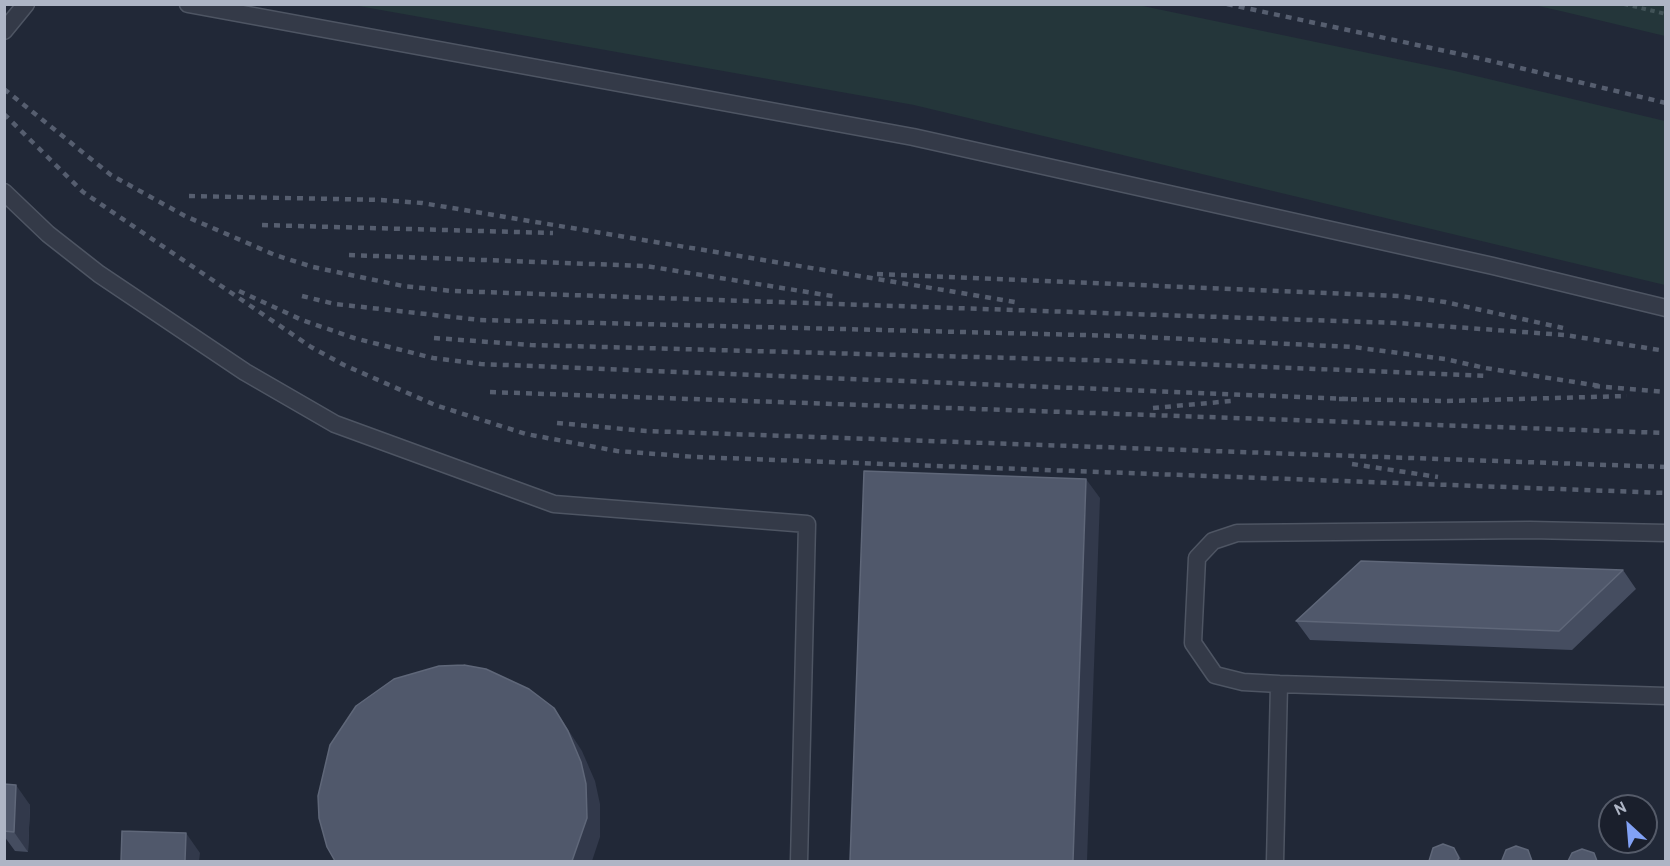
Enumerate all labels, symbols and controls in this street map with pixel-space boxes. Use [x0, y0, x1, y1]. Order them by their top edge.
north arrow [1598, 794, 1658, 854]
text: N [1611, 798, 1631, 821]

